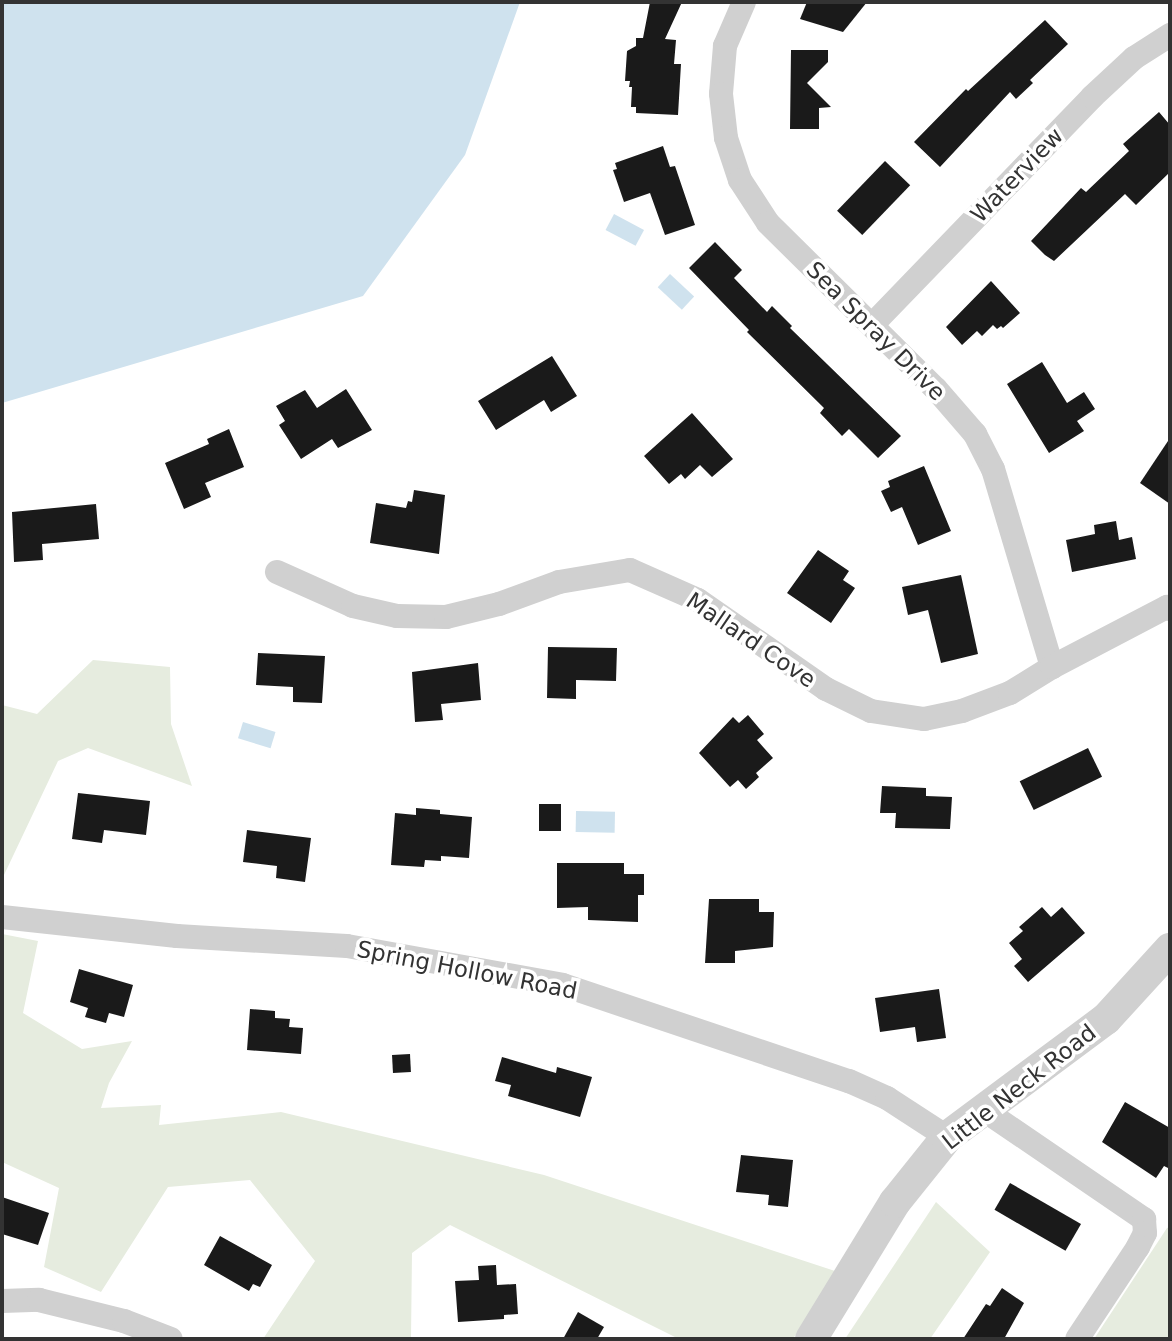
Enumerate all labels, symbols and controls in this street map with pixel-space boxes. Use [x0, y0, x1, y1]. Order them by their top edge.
street label: Waterview [965, 122, 1069, 228]
street label: Sea Spray Drive [801, 256, 951, 406]
street label: Mallard Cove [681, 587, 821, 693]
street label: Spring Hollow Road [355, 935, 579, 1005]
street label: Little Neck Road [937, 1018, 1101, 1156]

